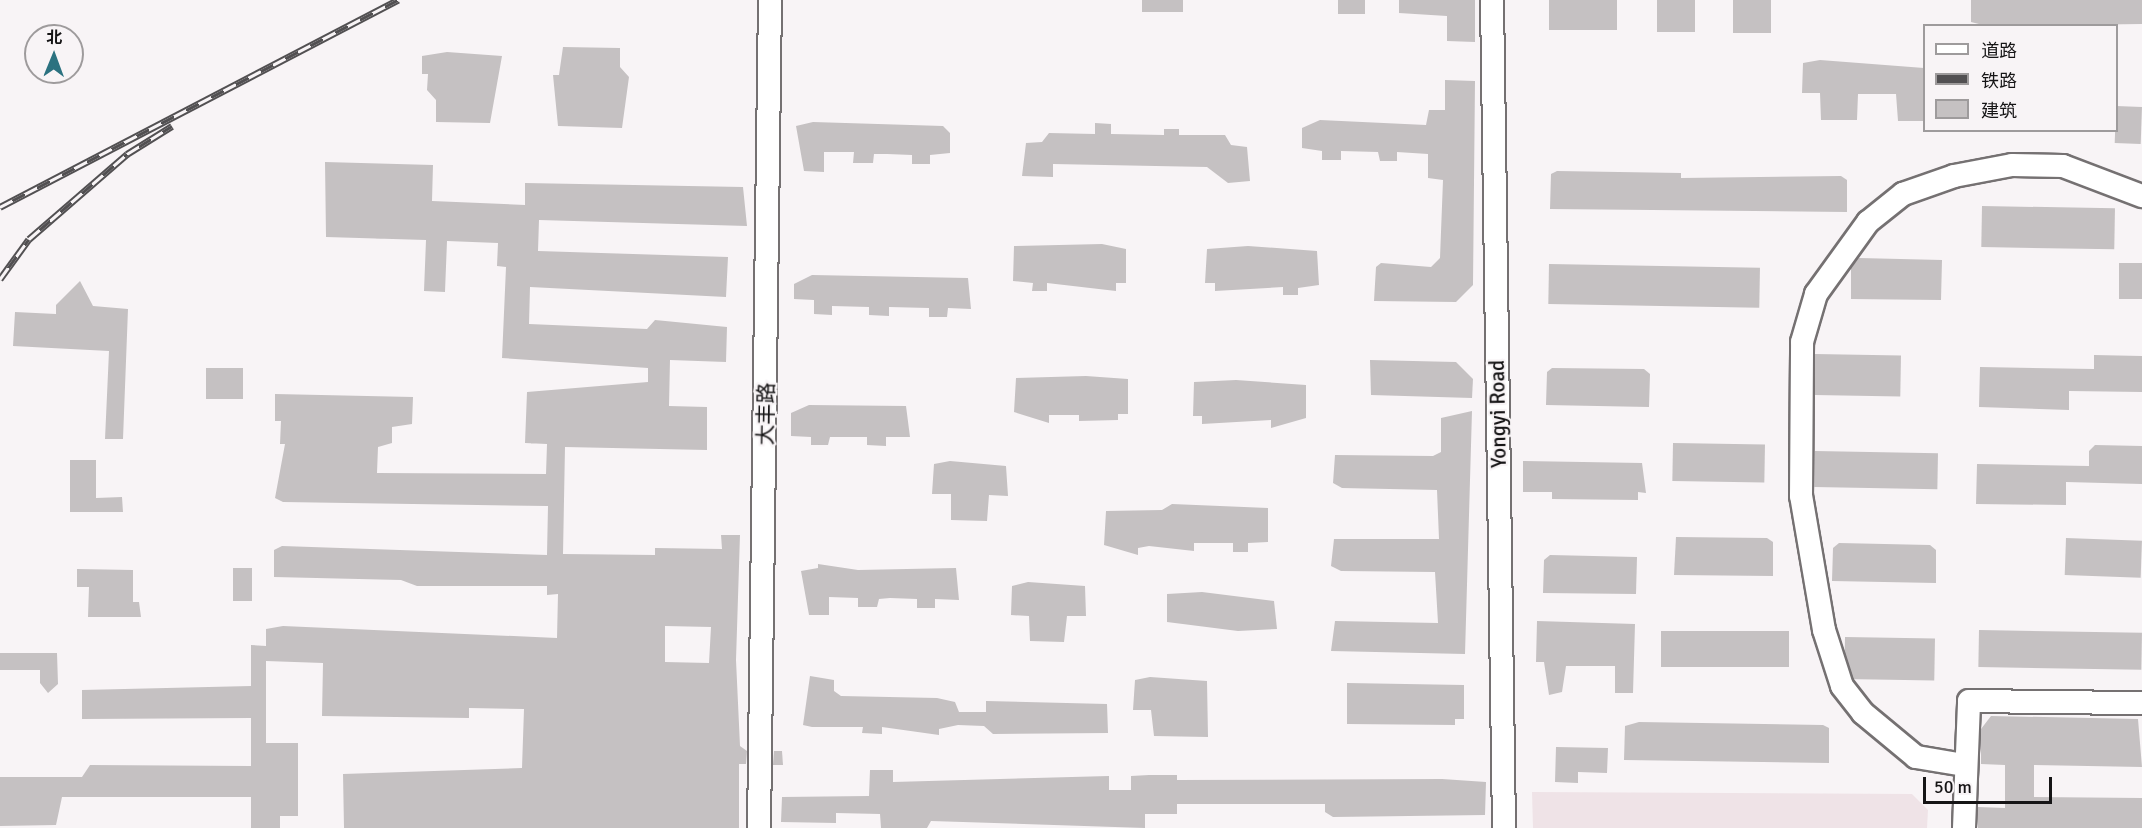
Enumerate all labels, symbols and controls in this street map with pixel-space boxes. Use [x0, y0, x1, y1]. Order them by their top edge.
north arrow [24, 24, 84, 84]
legend [1923, 24, 2118, 132]
text: 北 [46, 28, 62, 48]
text: 道路 [1981, 40, 2017, 62]
text: 铁路 [1981, 70, 2017, 92]
text: 建筑 [1981, 100, 2017, 122]
street label: Yongyi Road [1484, 360, 1512, 468]
street label: 大丰路 [753, 382, 779, 446]
scale bar [1926, 765, 2055, 803]
text: 50 m [1934, 776, 1972, 798]

